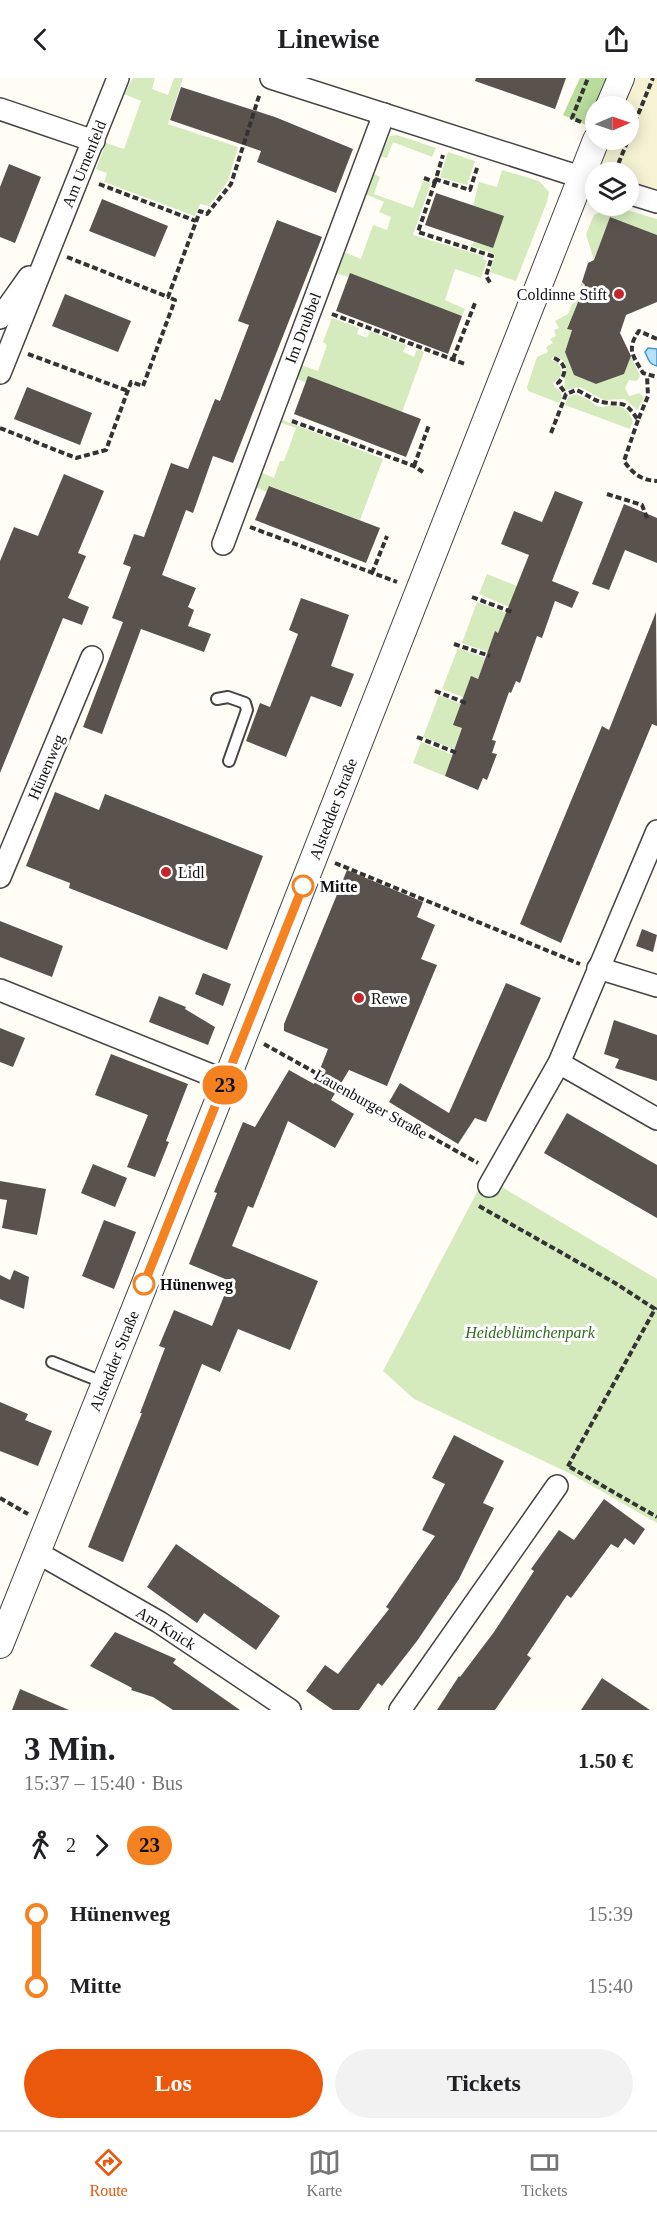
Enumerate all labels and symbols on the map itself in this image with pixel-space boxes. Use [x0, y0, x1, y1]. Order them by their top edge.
north arrow [585, 96, 639, 150]
street label: Am Urnenfeld [59, 118, 109, 210]
place label: Coldinne Stift [517, 286, 608, 303]
marker: Coldinne Stift [612, 287, 626, 301]
street label: Im Drubbel [282, 290, 324, 366]
street label: Hünenweg [25, 732, 68, 803]
street label: Alstedder Straße [306, 756, 360, 862]
place label: Lidl [178, 864, 205, 881]
marker: Lidl [159, 865, 173, 879]
marker: Mitte [292, 875, 314, 897]
place label: Mitte [320, 878, 357, 895]
place label: Rewe [371, 990, 407, 1007]
marker: Rewe [352, 991, 366, 1005]
line badge: 23 [198, 1066, 252, 1104]
street label: Lauenburger Straße [311, 1066, 430, 1143]
marker: Hünenweg [133, 1273, 155, 1295]
place label: Hünenweg [160, 1276, 233, 1294]
street label: Alstedder Straße [86, 1308, 142, 1414]
park label: Heideblümchenpark [464, 1324, 596, 1342]
street label: Am Knick [133, 1603, 199, 1653]

